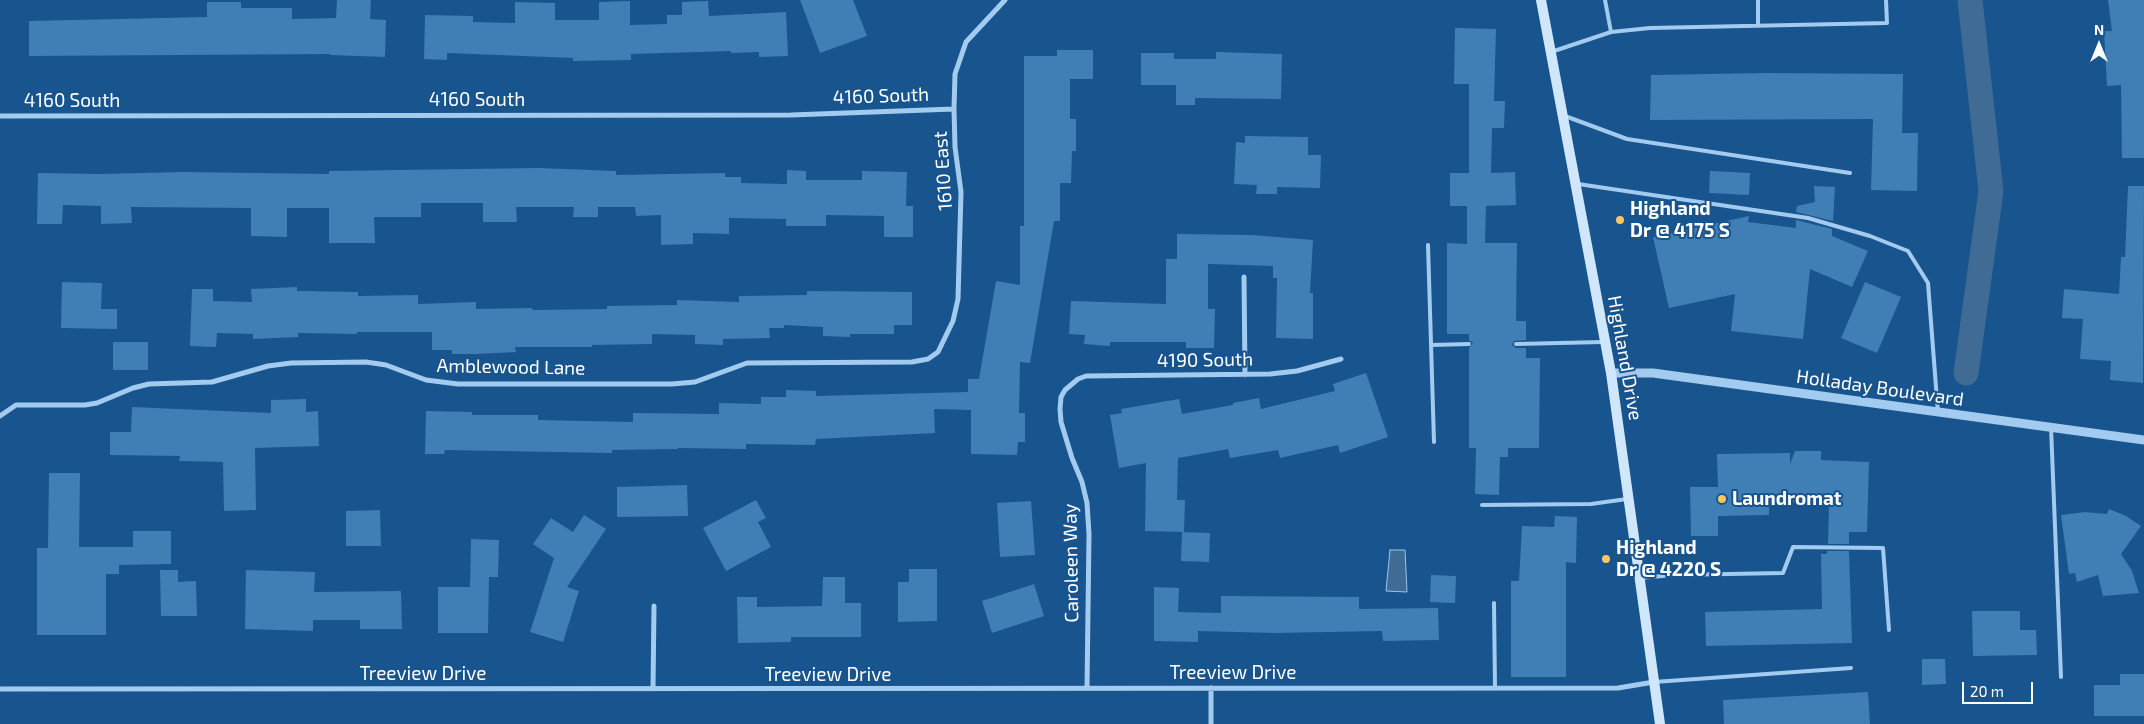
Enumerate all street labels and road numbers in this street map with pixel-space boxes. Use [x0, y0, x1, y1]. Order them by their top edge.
street label: 4160 South [832, 83, 930, 109]
street label: 4160 South [429, 89, 525, 111]
street label: 4160 South [24, 90, 120, 112]
street label: 1610 East [929, 130, 957, 212]
street label: Highland Drive [1603, 294, 1647, 422]
street label: 4190 South [1157, 348, 1253, 372]
street label: Amblewood Lane [436, 354, 586, 380]
street label: Holladay Boulevard [1795, 365, 1965, 411]
street label: Caroleen Way [1059, 503, 1083, 623]
street label: Treeview Drive [1170, 662, 1296, 684]
street label: Treeview Drive [360, 663, 486, 685]
street label: Treeview Drive [765, 664, 891, 686]

